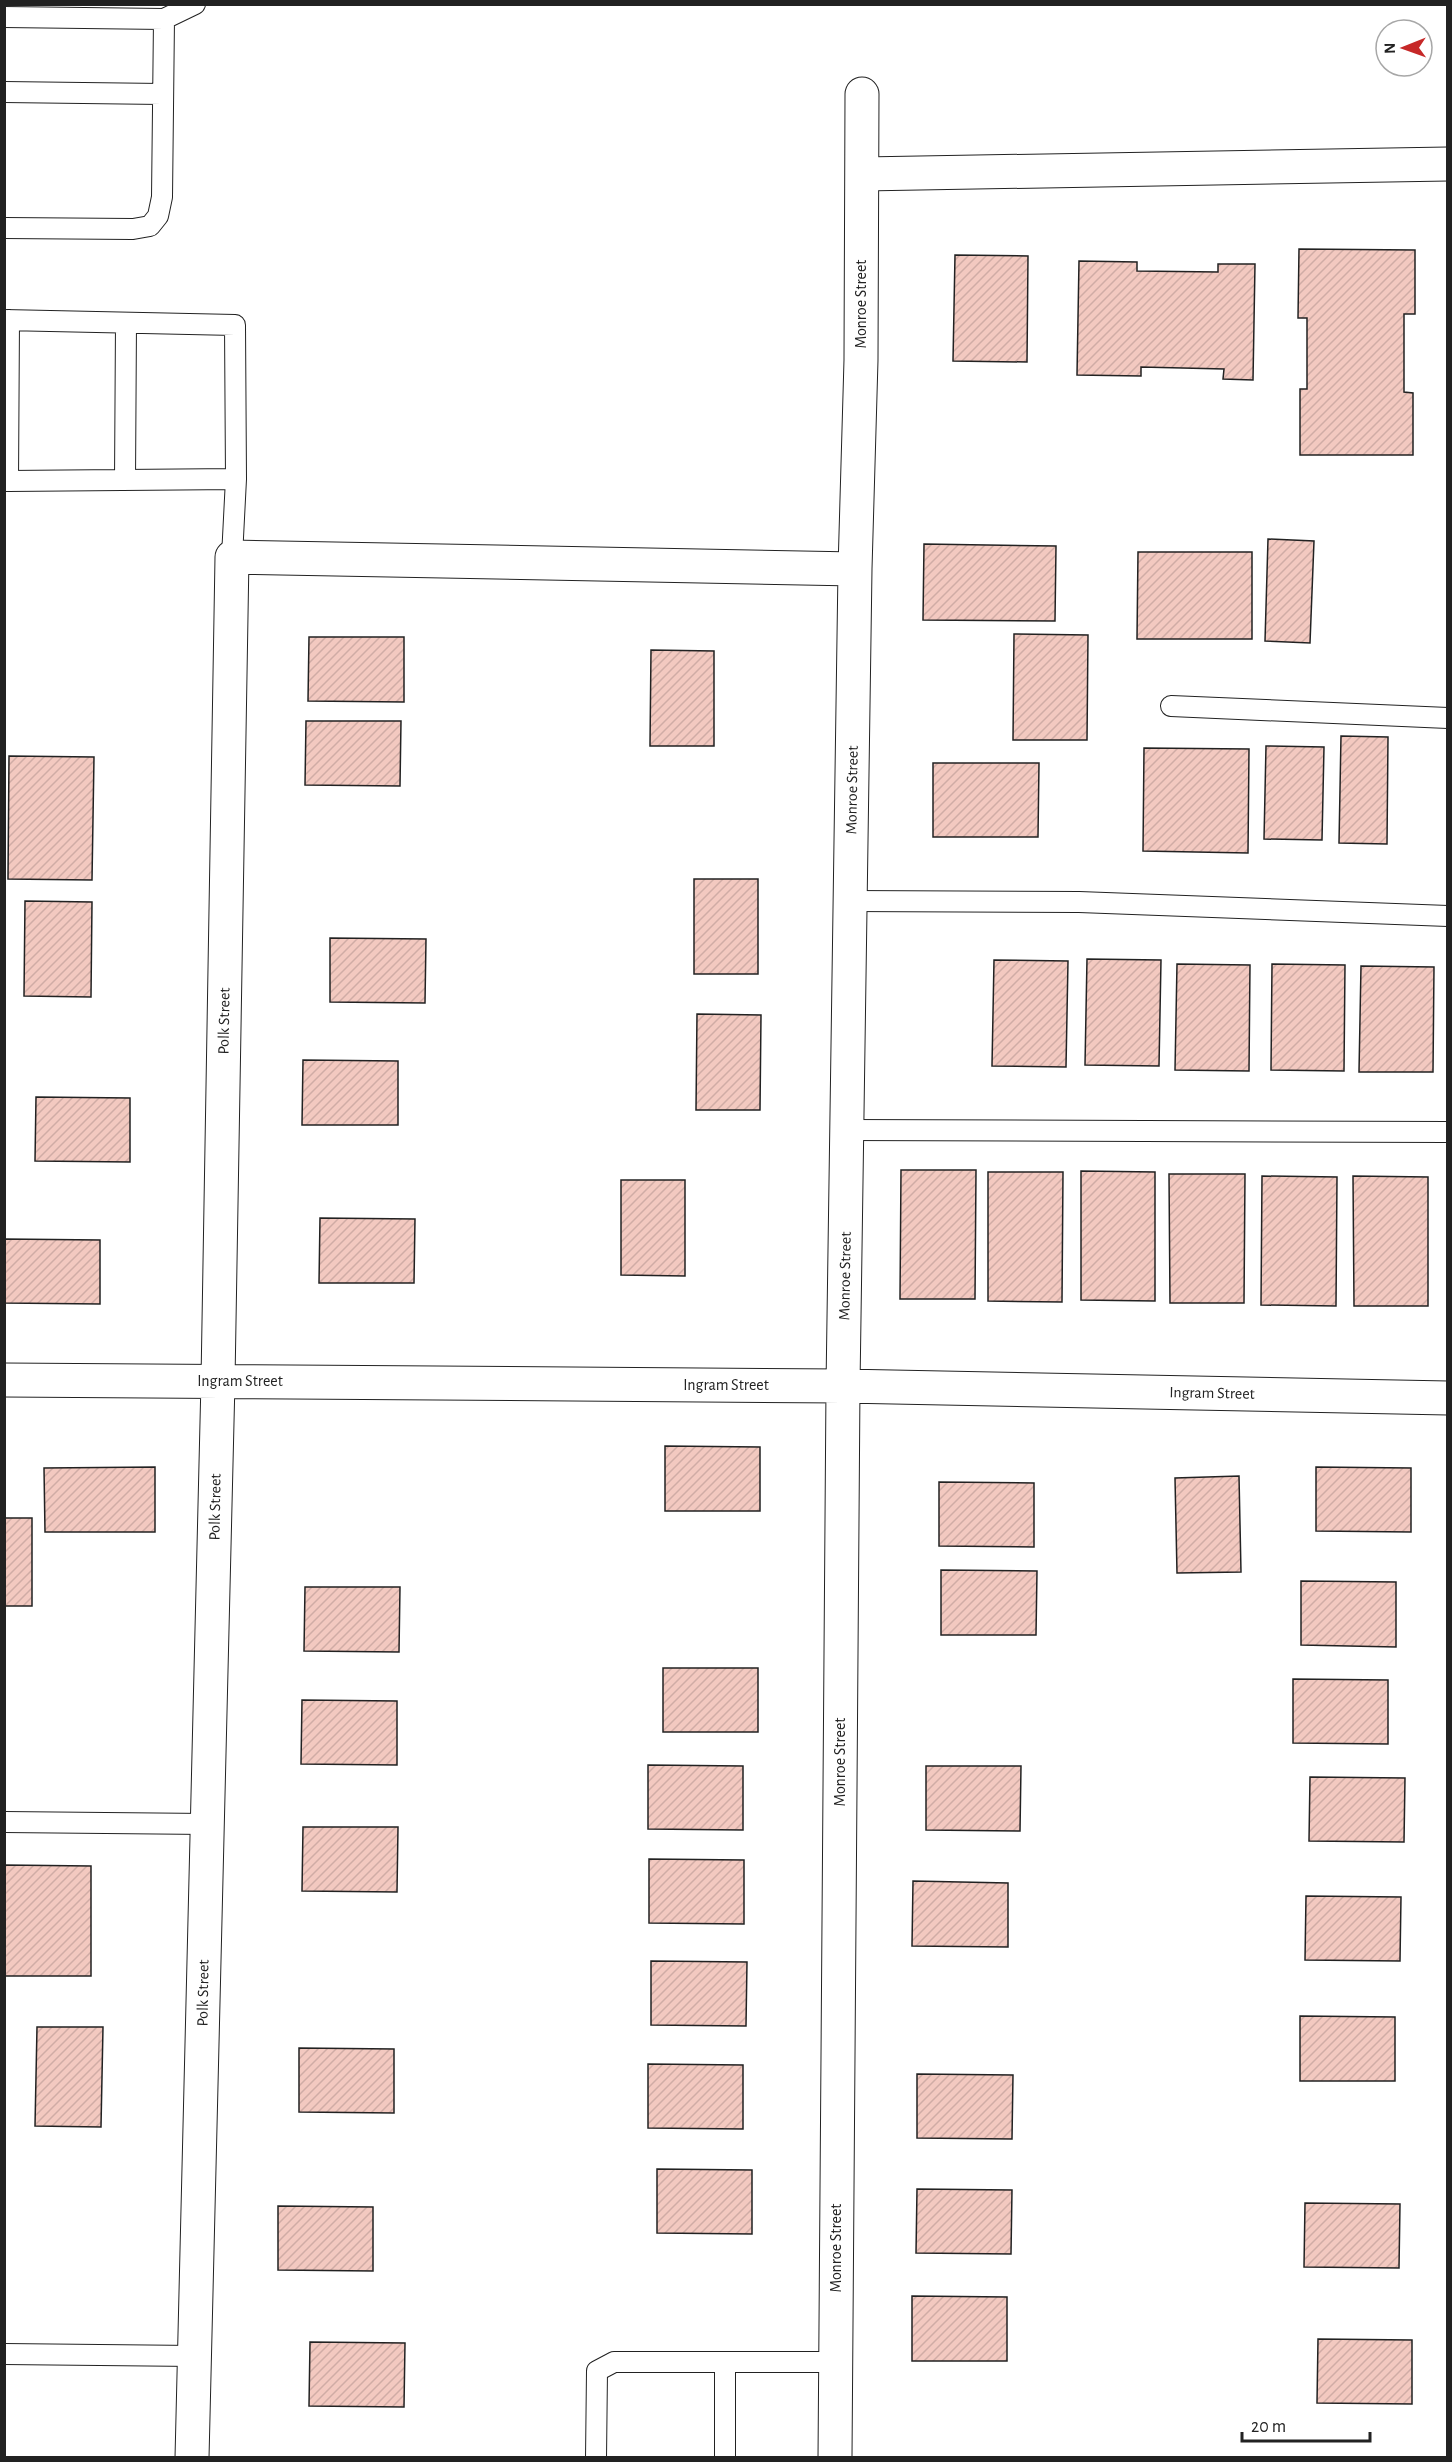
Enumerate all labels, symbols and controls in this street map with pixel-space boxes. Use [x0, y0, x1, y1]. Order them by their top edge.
north arrow [1374, 18, 1434, 78]
text: N [1382, 43, 1398, 54]
street label: Monroe Street [853, 260, 869, 348]
street label: Monroe Street [843, 745, 861, 835]
street label: Polk Street [215, 987, 233, 1055]
street label: Monroe Street [836, 1231, 854, 1321]
street label: Ingram Street [197, 1373, 283, 1389]
street label: Ingram Street [683, 1377, 769, 1393]
street label: Ingram Street [1169, 1384, 1255, 1402]
street label: Polk Street [206, 1473, 224, 1541]
street label: Monroe Street [832, 1718, 848, 1806]
street label: Polk Street [194, 1959, 212, 2027]
street label: Monroe Street [828, 2204, 844, 2292]
scale bar [1242, 2405, 1370, 2443]
text: 20 m [1251, 2418, 1286, 2436]

